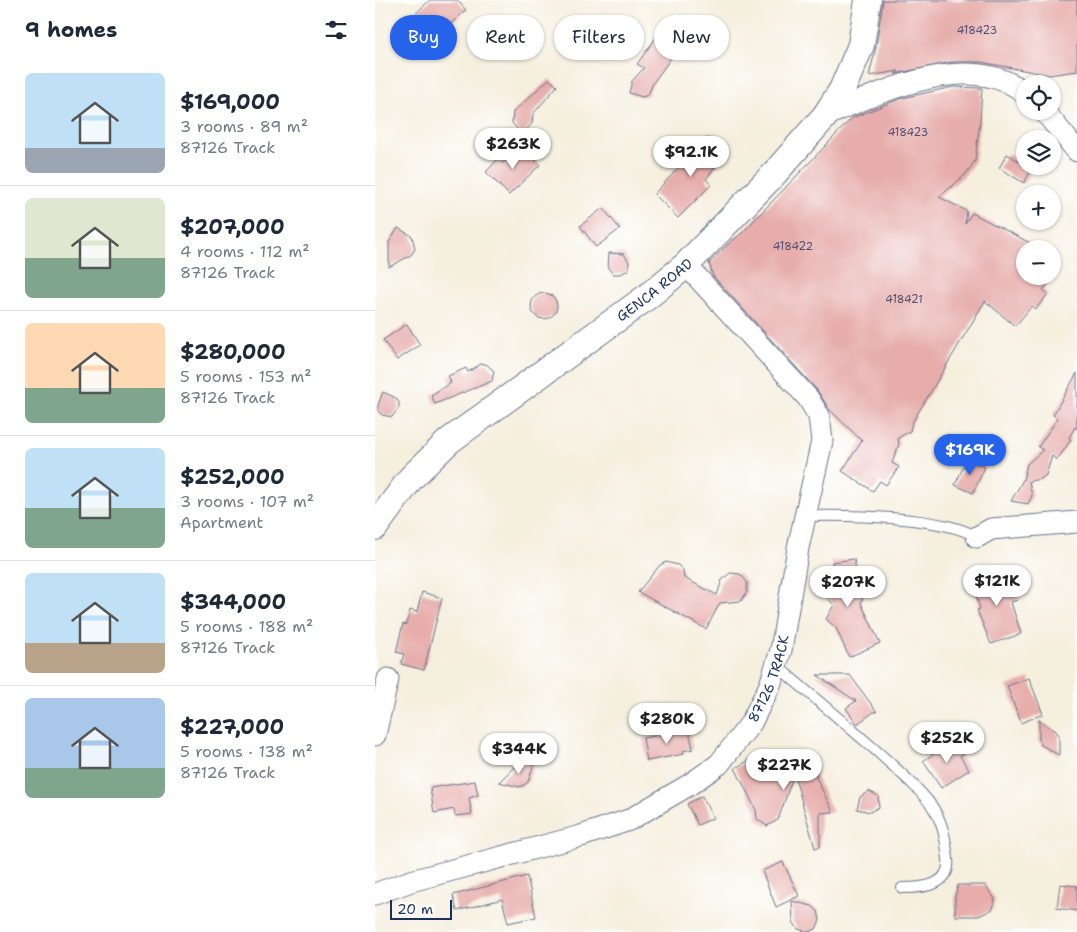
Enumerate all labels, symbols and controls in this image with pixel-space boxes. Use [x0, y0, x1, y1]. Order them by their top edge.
chip: Buy [390, 15, 457, 60]
chip: Rent [467, 15, 544, 60]
chip: Filters [554, 15, 644, 60]
chip: New [654, 15, 729, 60]
text: 9 homes [25, 16, 117, 44]
icon: filters [322, 16, 350, 44]
house number: 418423 [957, 23, 997, 38]
map controls [1016, 75, 1061, 285]
button: locate [1016, 75, 1061, 120]
text: $169,000 [180, 88, 280, 116]
icon: home [65, 93, 125, 153]
text: 3 rooms · 89 m² [180, 116, 308, 137]
house number: 418423 [888, 125, 928, 140]
pin: $263K [478, 128, 548, 170]
button: layers [1016, 130, 1061, 175]
text: $263K [486, 133, 540, 154]
pin: $92.1K [650, 136, 732, 178]
text: 87126 Track [180, 137, 275, 158]
text: $92.1K [664, 141, 718, 162]
button: + [1016, 185, 1061, 230]
text: $207,000 [180, 213, 285, 241]
icon: home [65, 218, 125, 278]
house number: 418422 [773, 239, 813, 254]
button: − [1016, 240, 1061, 285]
text: 4 rooms · 112 m² [180, 241, 310, 262]
street label: GENCA ROAD [613, 255, 697, 325]
text: 87126 Track [180, 262, 275, 283]
house number: 418421 [885, 292, 923, 307]
text: $280,000 [180, 338, 286, 366]
icon: home [65, 343, 125, 403]
text: 5 rooms · 153 m² [180, 366, 312, 387]
text: 87126 Track [180, 387, 275, 408]
pin: $169K [935, 434, 1005, 476]
text: $169K [945, 439, 995, 460]
text: $252,000 [180, 463, 285, 491]
icon: home [65, 468, 125, 528]
text: 3 rooms · 107 m² [180, 491, 314, 512]
text: Apartment [180, 512, 263, 533]
pin: $121K [962, 564, 1032, 607]
pin: $207K [813, 566, 883, 608]
text: $121K [974, 570, 1020, 591]
text: $207K [821, 571, 875, 592]
text: $344,000 [180, 588, 286, 616]
icon: home [65, 593, 125, 653]
text: 5 rooms · 188 m² [180, 616, 313, 637]
street label: 87126 TRACK [744, 634, 792, 725]
text: 87126 Track [180, 637, 275, 658]
pin: $280K [632, 702, 702, 745]
text: $280K [640, 708, 694, 729]
text: $227,000 [180, 713, 284, 741]
icon: home [65, 718, 125, 778]
pin: $252K [912, 722, 982, 764]
text: $252K [920, 727, 974, 748]
pin: $344K [484, 732, 554, 775]
text: $344K [491, 738, 547, 759]
text: 5 rooms · 138 m² [180, 741, 313, 762]
pin: $227K [749, 748, 819, 791]
text: $227K [757, 754, 811, 775]
text: 87126 Track [180, 762, 275, 783]
scale bar [390, 897, 453, 920]
text: 20 m [397, 900, 433, 918]

